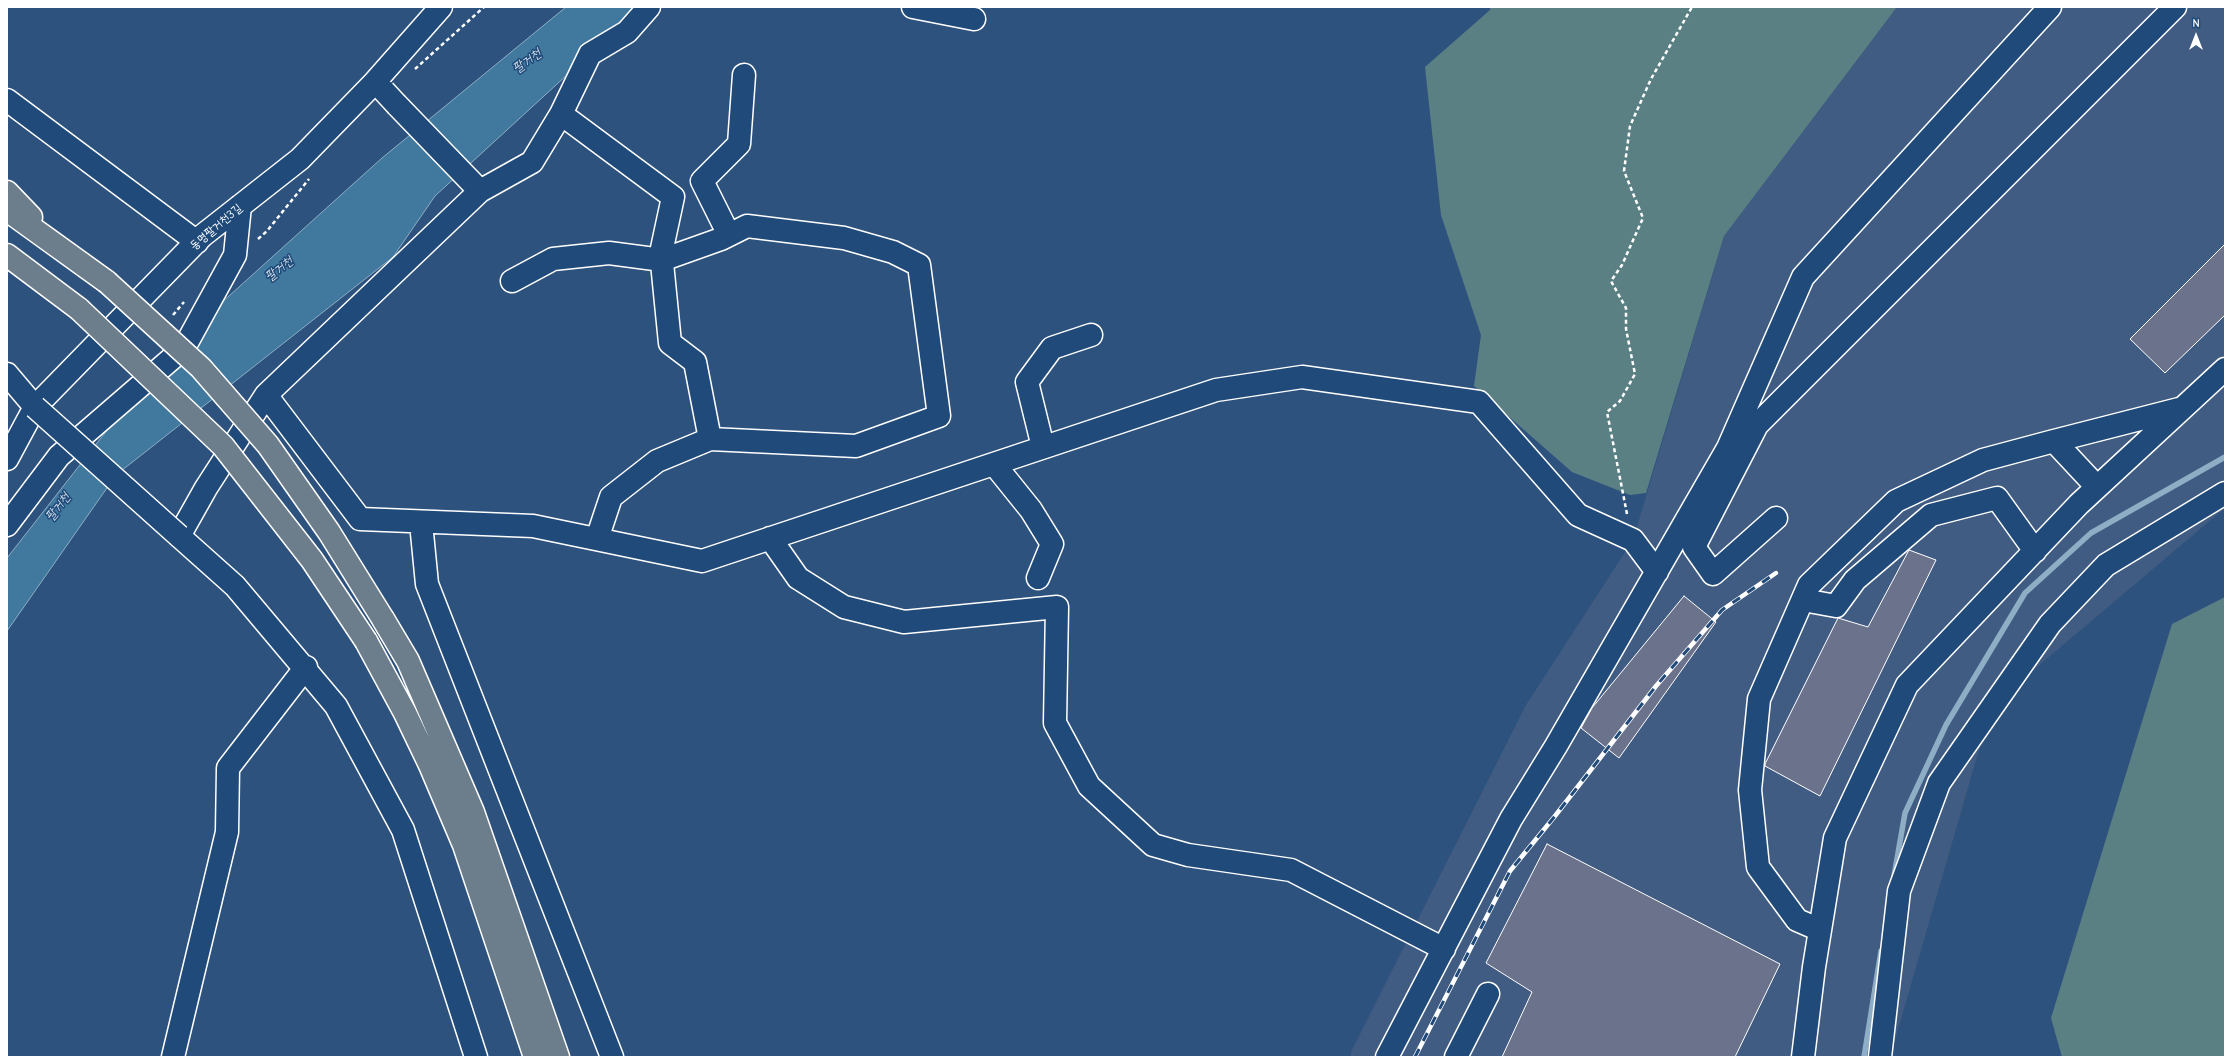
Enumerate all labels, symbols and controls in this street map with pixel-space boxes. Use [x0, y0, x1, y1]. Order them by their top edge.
north arrow [2176, 16, 2216, 56]
text: N [2192, 17, 2200, 30]
water label: 팔거천 [510, 45, 544, 77]
street label: 동명팔거천3길 [187, 201, 245, 253]
water label: 팔거천 [262, 253, 296, 285]
water label: 팔거천 [42, 490, 74, 524]

